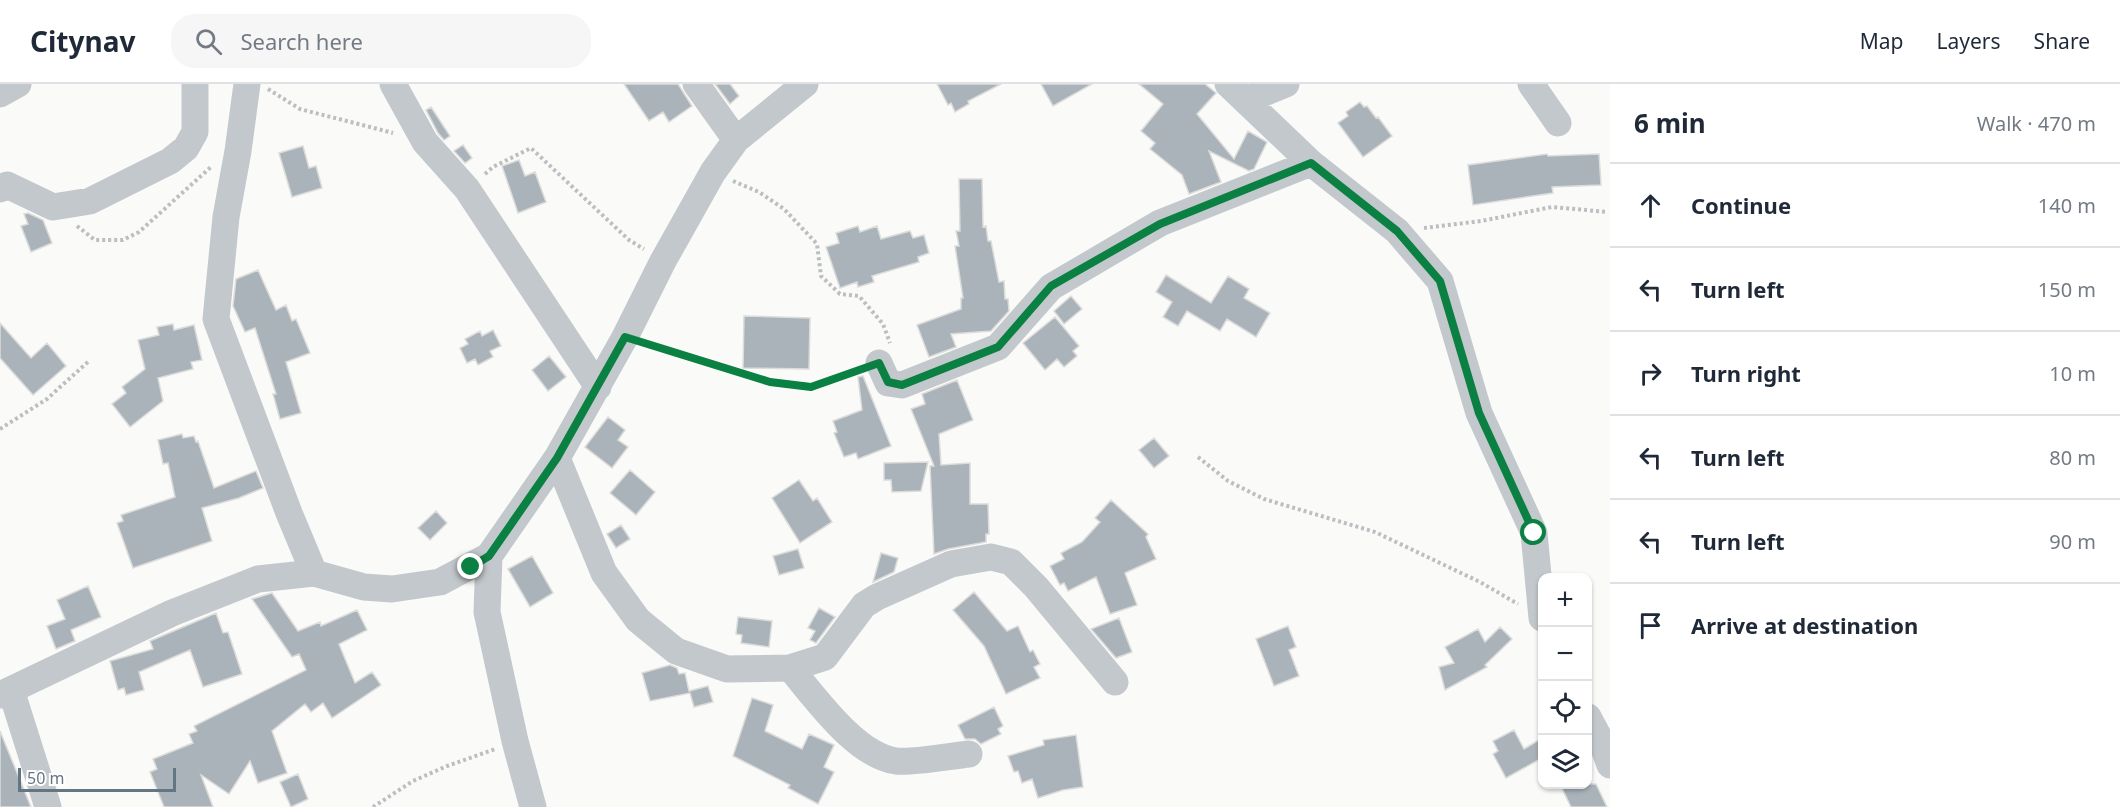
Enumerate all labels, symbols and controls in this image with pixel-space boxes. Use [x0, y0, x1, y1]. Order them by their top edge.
search box [171, 14, 591, 68]
text: Citynav [30, 22, 135, 60]
icon: search [192, 25, 225, 58]
text: Search here [240, 26, 363, 56]
text: Map [1860, 27, 1904, 55]
text: Layers [1937, 27, 2001, 55]
text: Share [2034, 27, 2090, 55]
text: 6 min [1634, 105, 1706, 141]
text: Walk · 470 m [1977, 110, 2096, 137]
icon: ahead [1634, 189, 1667, 222]
text: Continue [1691, 190, 1791, 220]
text: 140 m [2038, 192, 2096, 219]
icon: left [1634, 273, 1667, 306]
text: Turn left [1691, 274, 1785, 304]
text: 150 m [2038, 276, 2096, 303]
icon: right [1634, 357, 1667, 390]
text: Turn right [1691, 358, 1801, 388]
text: 10 m [2049, 360, 2096, 387]
icon: left [1634, 441, 1667, 474]
text: Turn left [1691, 442, 1785, 472]
text: 80 m [2049, 444, 2096, 471]
route start [1520, 519, 1546, 545]
icon: left [1634, 525, 1667, 558]
text: Turn left [1691, 526, 1785, 556]
text: 90 m [2049, 528, 2096, 555]
route end [457, 553, 483, 579]
map controls [1538, 573, 1592, 789]
button: + [1538, 573, 1592, 627]
icon: arrive [1634, 609, 1667, 642]
text: Arrive at destination [1691, 610, 1918, 640]
button: − [1538, 627, 1592, 681]
button: locate [1538, 681, 1592, 735]
button: layers [1538, 735, 1592, 789]
scale bar [18, 765, 176, 792]
text: 50 m [27, 767, 64, 789]

